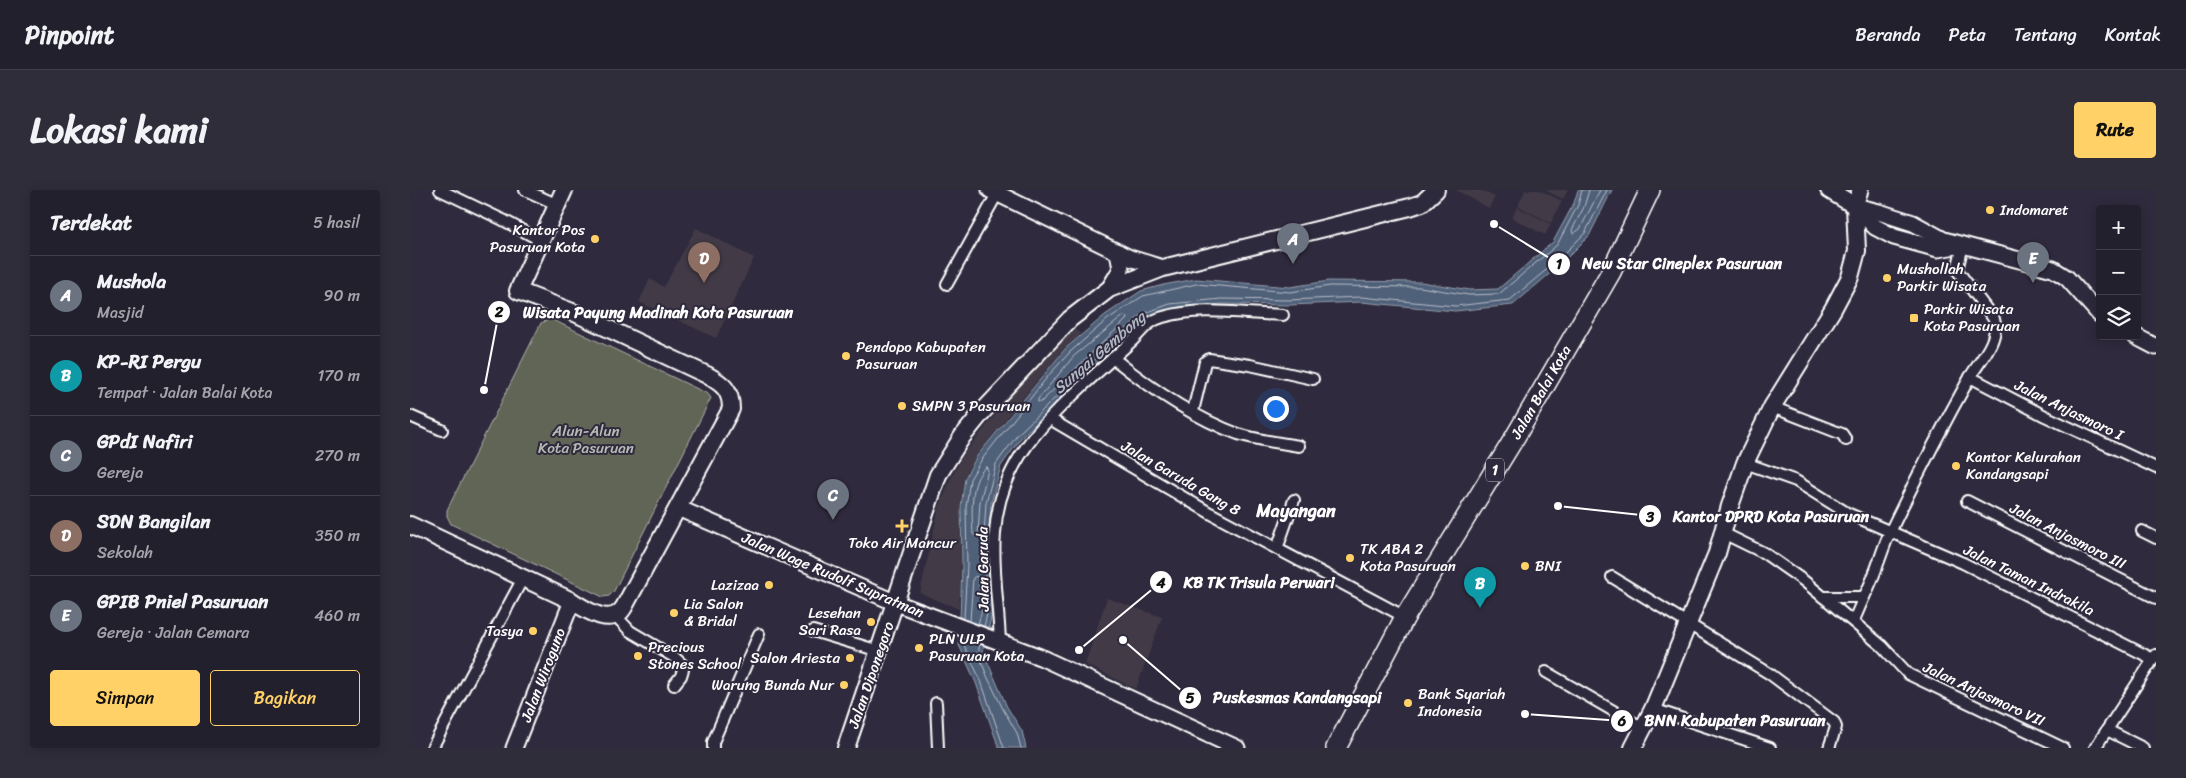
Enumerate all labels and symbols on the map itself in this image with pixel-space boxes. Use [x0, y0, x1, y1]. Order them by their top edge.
place label: Indomaret [1999, 197, 2069, 223]
marker: Indomaret [1984, 204, 1996, 216]
place label: Kantor Pos Pasuruan Kota [490, 217, 585, 260]
pin: A [1277, 223, 1309, 264]
marker: Kantor Pos Pasuruan Kota [589, 233, 601, 245]
pin: D [688, 242, 720, 283]
pin: E [2017, 242, 2049, 283]
callout: New Star Cineplex Pasuruan [1547, 248, 1792, 279]
text: New Star Cineplex Pasuruan [1581, 249, 1782, 278]
text: 1 [1556, 251, 1563, 277]
place label: Mushollah Parkir Wisata [1897, 256, 1987, 299]
marker: Mushollah Parkir Wisata [1881, 272, 1893, 284]
callout: Wisata Payung Madinah Kota Pasuruan [486, 296, 804, 327]
place label: Parkir Wisata Kota Pasuruan [1924, 296, 2020, 339]
text: Wisata Payung Madinah Kota Pasuruan [523, 298, 794, 327]
text: 2 [494, 299, 504, 325]
water label: Sungai Gembong [1046, 302, 1154, 401]
marker: Parkir Wisata Kota Pasuruan [1908, 312, 1920, 324]
place label: Pendopo Kabupaten Pasuruan [856, 334, 986, 377]
street label: Jalan Balai Kota [1503, 340, 1579, 445]
marker: Pendopo Kabupaten Pasuruan [840, 350, 852, 362]
street label: Jalan Anjasmoro I [2009, 372, 2129, 448]
place label: SMPN 3 Pasuruan [912, 393, 1030, 419]
your location [1263, 396, 1289, 422]
marker: SMPN 3 Pasuruan [896, 400, 908, 412]
park label: Alun-Alun Kota Pasuruan [538, 418, 634, 461]
street label: Jalan Garuda Gang 8 [1116, 433, 1246, 523]
place label: Kantor Kelurahan Kandangsapi [1966, 444, 2081, 487]
road number: 1 [1486, 458, 1504, 482]
marker: Kantor Kelurahan Kandangsapi [1950, 460, 1962, 472]
pin: C [817, 479, 849, 520]
district label: Mayangan [1255, 495, 1336, 527]
street label: Jalan Anjasmoro III [2004, 495, 2131, 577]
callout: Kantor DPRD Kota Pasuruan [1638, 501, 1880, 532]
text: Kantor DPRD Kota Pasuruan [1672, 502, 1870, 531]
text: 3 [1645, 504, 1655, 530]
marker: Toko Air Mancur [896, 520, 908, 532]
street label: Jalan Wage Rudolf Supratman [737, 524, 928, 625]
street label: Jalan Garuda [969, 526, 997, 613]
place label: Toko Air Mancur [848, 530, 957, 556]
place label: TK ABA 2 Kota Pasuruan [1360, 536, 1456, 579]
street label: Jalan Taman Indrakila [1958, 537, 2099, 623]
marker: TK ABA 2 Kota Pasuruan [1344, 552, 1356, 564]
place label: BNI [1535, 553, 1562, 579]
marker: BNI [1519, 560, 1531, 572]
callout: KB TK Trisula Perwari [1148, 567, 1346, 598]
pin: B [1464, 567, 1496, 608]
text: KB TK Trisula Perwari [1182, 568, 1335, 597]
text: 4 [1155, 570, 1166, 596]
place label: Lazizaa [711, 572, 759, 598]
marker: Lazizaa [763, 579, 775, 591]
place label: Lia Salon & Bridal [684, 591, 743, 634]
place label: Lesehan Sari Rasa [799, 600, 861, 643]
marker: Lia Salon & Bridal [668, 607, 680, 619]
marker: Lesehan Sari Rasa [865, 616, 877, 628]
place label: Tasya [486, 618, 523, 644]
street label: Jalan Diponegoro [840, 618, 902, 733]
street label: Jalan Wiroguno [513, 624, 573, 727]
marker: Tasya [527, 625, 539, 637]
place label: PLN ULP Pasuruan Kota [929, 626, 1025, 669]
place label: Precious Stones School [648, 634, 742, 677]
marker: PLN ULP Pasuruan Kota [913, 642, 925, 654]
place label: Salon Ariesta [750, 645, 840, 671]
marker: Precious Stones School [632, 650, 644, 662]
marker: Salon Ariesta [844, 652, 856, 664]
street label: Jalan Anjasmoro VII [1918, 654, 2050, 734]
place label: Warung Bunda Nur [711, 672, 835, 698]
marker: Warung Bunda Nur [838, 679, 850, 691]
place label: Bank Syariah Indonesia [1417, 681, 1505, 724]
callout: Puskesmas Kandangsapi [1178, 682, 1391, 713]
text: Puskesmas Kandangsapi [1213, 683, 1383, 712]
text: 5 [1185, 685, 1195, 711]
marker: Bank Syariah Indonesia [1402, 697, 1414, 709]
callout: BNN Kabupaten Pasuruan [1609, 705, 1836, 736]
text: BNN Kabupaten Pasuruan [1644, 706, 1826, 735]
text: 6 [1617, 708, 1627, 734]

